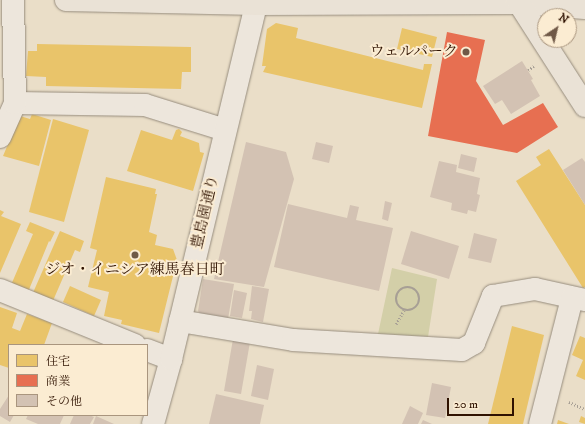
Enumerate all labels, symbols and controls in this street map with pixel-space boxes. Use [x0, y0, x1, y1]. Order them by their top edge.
north arrow [537, 8, 577, 48]
text: N [556, 11, 571, 27]
place label: ウェルパーク [368, 43, 458, 61]
marker: ウェルパーク [461, 47, 471, 57]
street label: 豊島園通り [188, 173, 222, 251]
marker: ジオ・イニシア練馬春日町 [130, 250, 140, 260]
place label: ジオ・イニシア練馬春日町 [45, 261, 225, 279]
legend [8, 344, 148, 416]
text: 住宅 [46, 354, 70, 369]
text: 商業 [46, 374, 70, 389]
scale bar [449, 390, 516, 416]
text: その他 [46, 394, 82, 409]
text: 20 m [454, 397, 478, 412]

